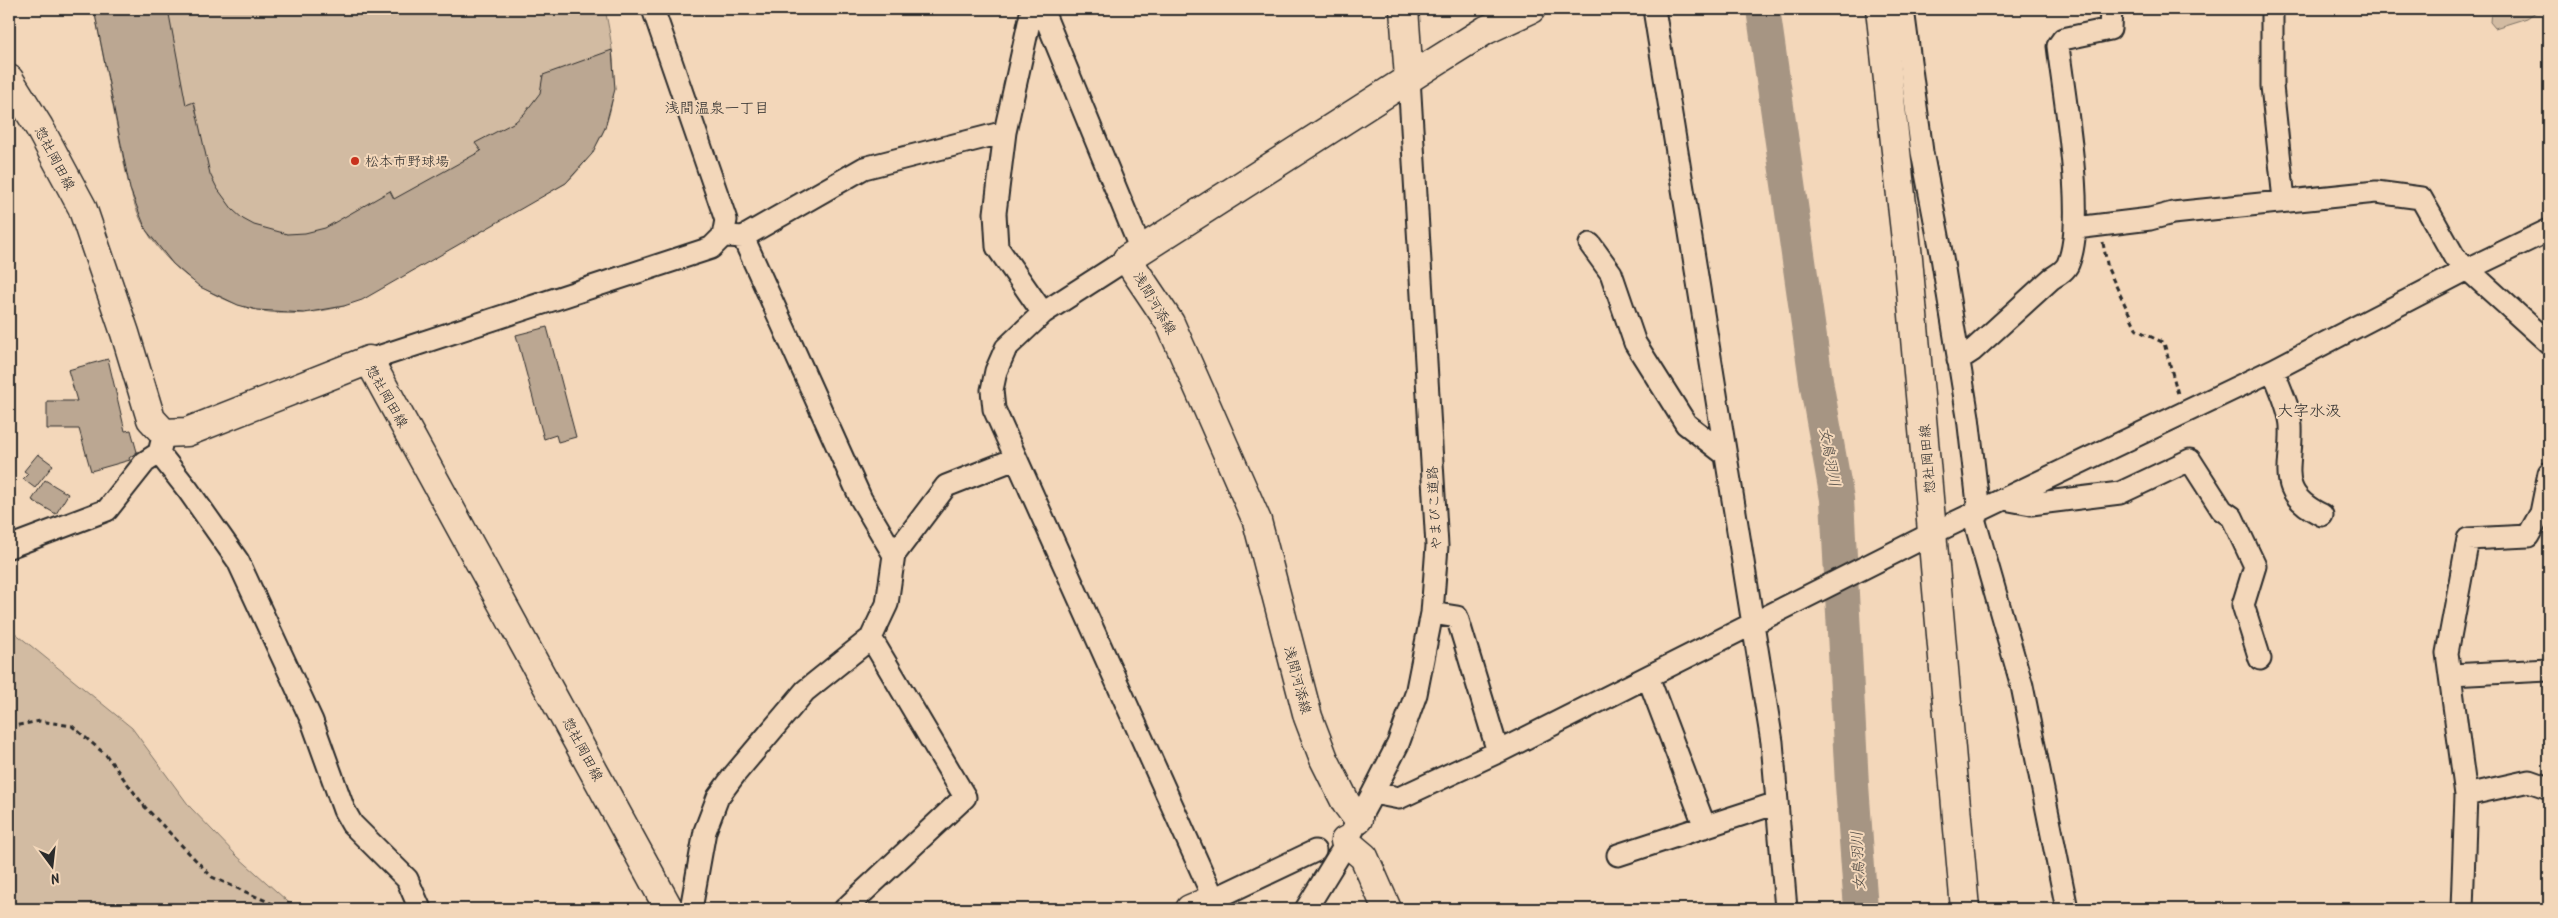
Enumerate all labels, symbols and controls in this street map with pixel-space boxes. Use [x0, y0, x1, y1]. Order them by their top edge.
district label: 浅間温泉一丁目 [664, 97, 770, 121]
street label: 惣社岡田線 [28, 122, 80, 195]
place label: 松本市野球場 [365, 151, 449, 173]
marker: 松本市野球場 [349, 155, 361, 167]
street label: 浅間河添線 [1127, 268, 1182, 339]
street label: 惣社岡田線 [359, 361, 413, 432]
district label: 大字水汲 [2277, 399, 2341, 424]
street label: 惣社岡田線 [1914, 423, 1942, 495]
water label: 女鳥羽川 [1812, 426, 1846, 489]
street label: やまびこ道路 [1422, 465, 1448, 550]
street label: 浅間河添線 [1277, 644, 1317, 717]
street label: 惣社岡田線 [556, 713, 608, 786]
water label: 女鳥羽川 [1845, 830, 1873, 892]
north arrow [28, 840, 78, 890]
text: N [48, 866, 62, 889]

